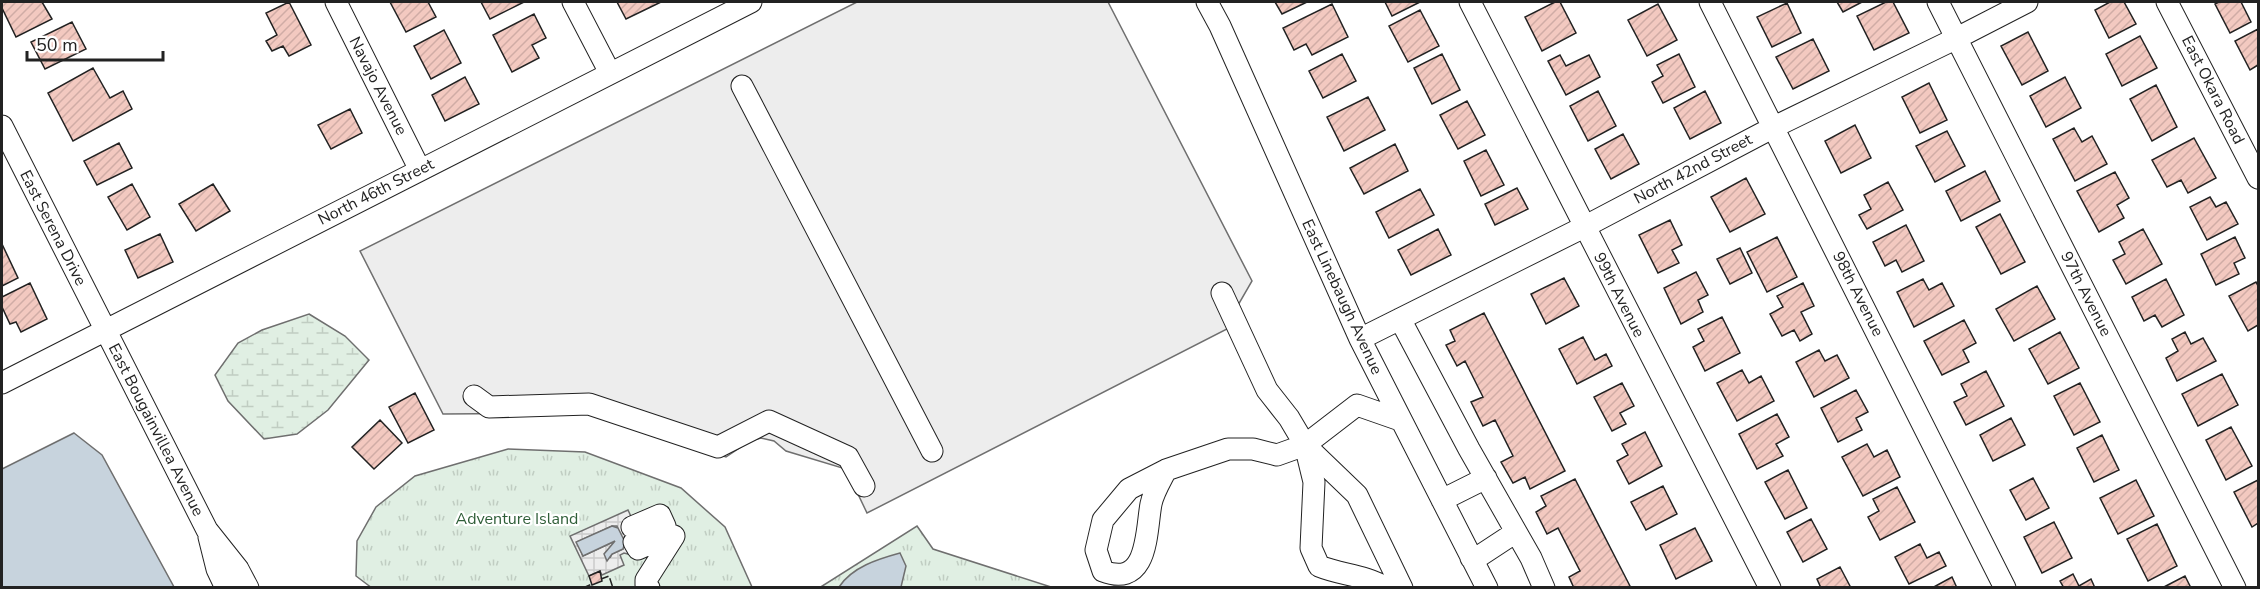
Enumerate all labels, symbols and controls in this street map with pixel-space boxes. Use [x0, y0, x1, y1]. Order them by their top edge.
scale bar [27, 24, 164, 62]
street label: East Okara Road [2176, 32, 2250, 148]
text: 50 m [36, 33, 78, 57]
street label: Navajo Avenue [344, 33, 412, 139]
street label: North 42nd Street [1630, 128, 1756, 209]
street label: North 46th Street [314, 153, 438, 231]
street label: East Serena Drive [14, 166, 92, 290]
street label: East Linebaugh Avenue [1296, 216, 1388, 378]
street label: 98th Avenue [1827, 248, 1889, 340]
street label: 97th Avenue [2055, 248, 2117, 340]
street label: 99th Avenue [1588, 249, 1650, 341]
street label: East Bougainvillea Avenue [103, 340, 209, 520]
park label: Adventure Island [456, 508, 578, 530]

